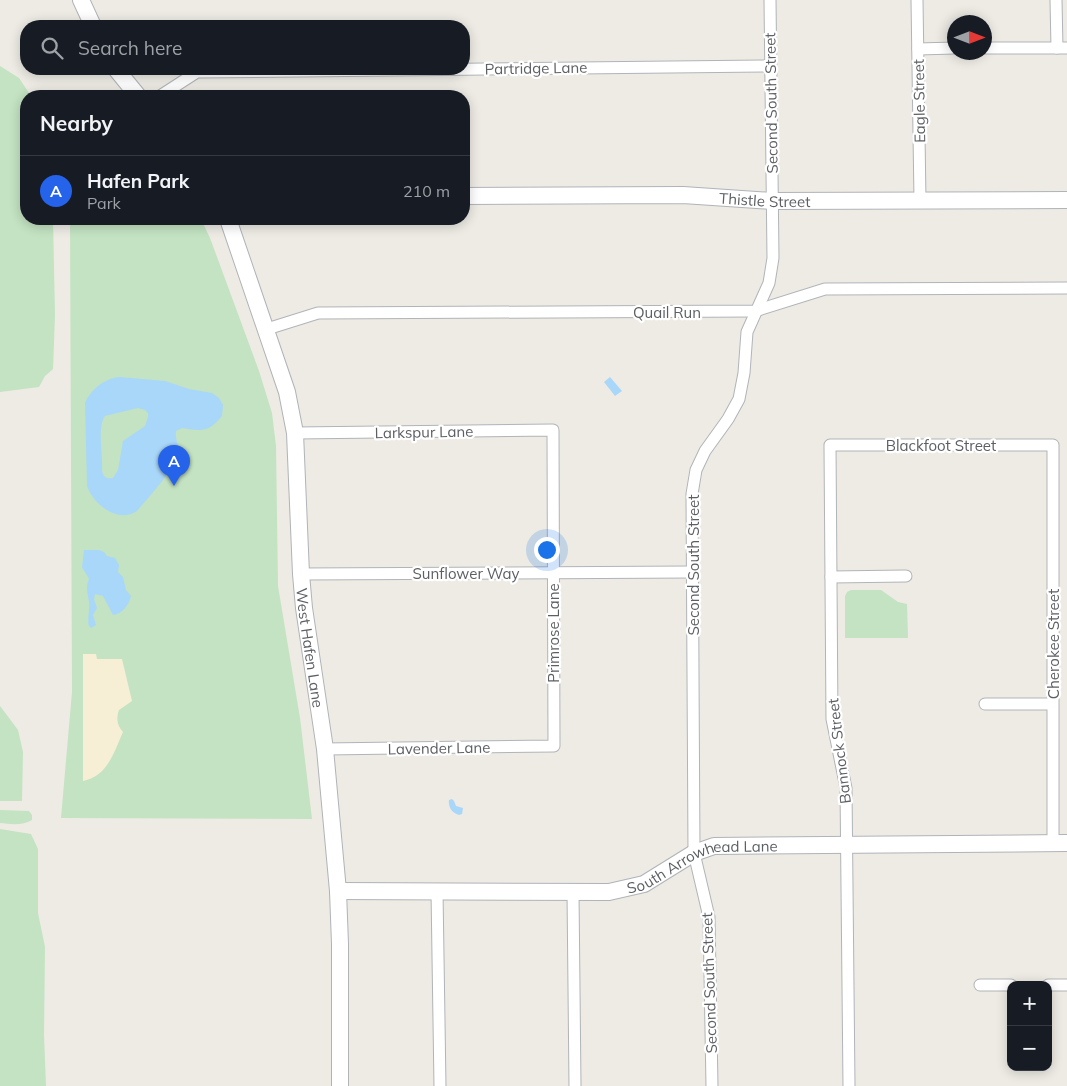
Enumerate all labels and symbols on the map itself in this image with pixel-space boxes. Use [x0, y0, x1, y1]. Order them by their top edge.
north arrow [947, 15, 992, 60]
street label: Second South Street [760, 32, 782, 174]
street label: Partridge Lane [484, 58, 588, 78]
street label: Eagle Street [909, 59, 929, 143]
street label: Thistle Street [719, 188, 810, 211]
street label: Quail Run [633, 303, 701, 322]
street label: Larkspur Lane [374, 422, 474, 442]
street label: Blackfoot Street [886, 436, 996, 455]
pin: A [158, 445, 190, 486]
street label: Second South Street [684, 494, 703, 636]
your location [534, 537, 560, 563]
street label: Sunflower Way [412, 564, 520, 583]
street label: Primrose Lane [544, 583, 563, 683]
street label: West Hafen Lane [293, 587, 328, 709]
street label: Cherokee Street [1044, 589, 1063, 699]
street label: Bannock Street [823, 697, 855, 805]
street label: Lavender Lane [388, 738, 490, 758]
street label: South Arrowhead Lane [625, 836, 778, 897]
street label: Second South Street [697, 912, 721, 1054]

